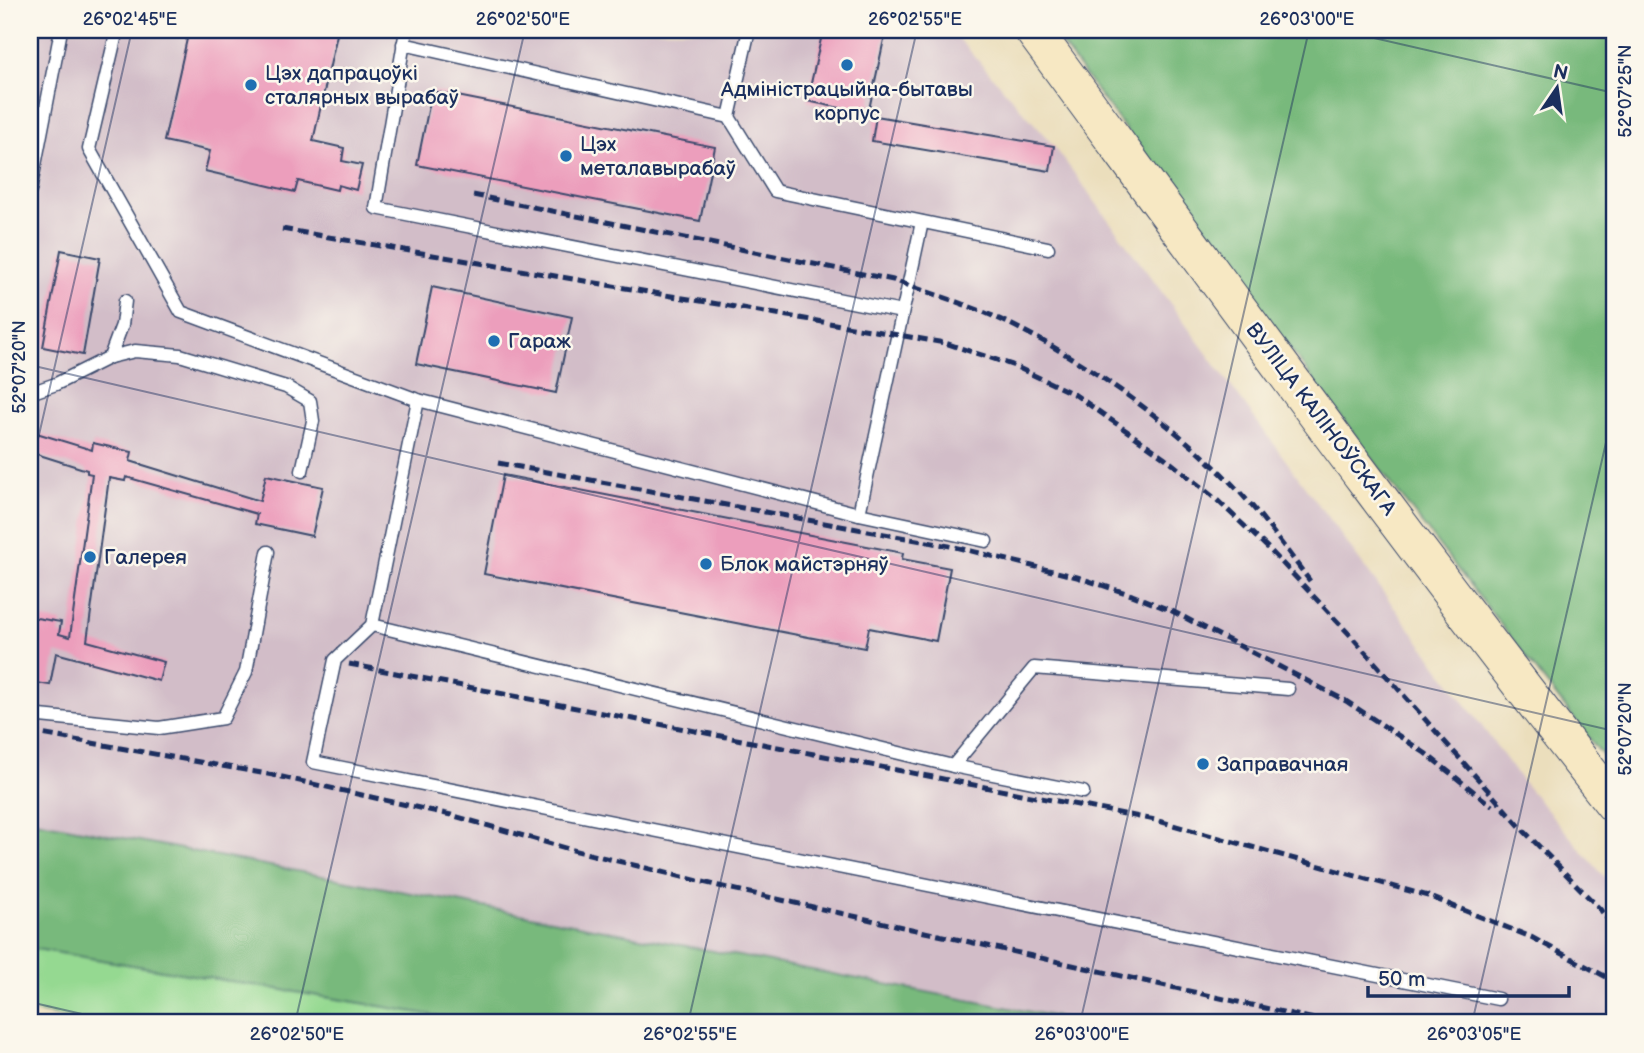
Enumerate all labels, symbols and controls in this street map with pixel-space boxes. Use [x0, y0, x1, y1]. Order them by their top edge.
text: 26°02'45"E [83, 9, 177, 30]
text: 26°02'50"E [476, 9, 570, 30]
text: 26°02'55"E [868, 9, 962, 30]
text: 26°03'00"E [1260, 9, 1355, 30]
text: 52°07'25"N [1615, 44, 1636, 138]
north arrow [1522, 52, 1592, 122]
marker: Адміністрацыйна-бытавы корпус [839, 57, 855, 73]
text: N [1551, 60, 1570, 86]
place label: Цэх дапрацоўкі сталярных вырабаў [265, 61, 459, 110]
marker: Цэх дапрацоўкі сталярных вырабаў [243, 77, 259, 93]
place label: Адміністрацыйна-бытавы корпус [720, 77, 973, 126]
place label: Цэх металавырабаў [580, 132, 736, 181]
marker: Цэх металавырабаў [558, 148, 574, 164]
street label: ВУЛІЦА КАЛІНОЎСКАГА [1240, 318, 1402, 520]
text: 52°07'20"N [9, 320, 30, 414]
place label: Гараж [508, 329, 571, 354]
marker: Гараж [486, 333, 502, 349]
place label: Галерея [104, 545, 187, 570]
marker: Галерея [82, 549, 98, 565]
place label: Блок майстэрняў [720, 552, 889, 577]
marker: Блок майстэрняў [698, 556, 714, 572]
text: 52°07'20"N [1615, 682, 1636, 776]
place label: Заправачная [1217, 752, 1348, 777]
marker: Заправачная [1195, 756, 1211, 772]
scale bar [1368, 955, 1569, 999]
text: 50 m [1378, 967, 1425, 992]
text: 26°02'50"E [250, 1024, 344, 1045]
text: 26°02'55"E [643, 1024, 737, 1045]
text: 26°03'00"E [1035, 1024, 1130, 1045]
text: 26°03'05"E [1427, 1024, 1521, 1045]

